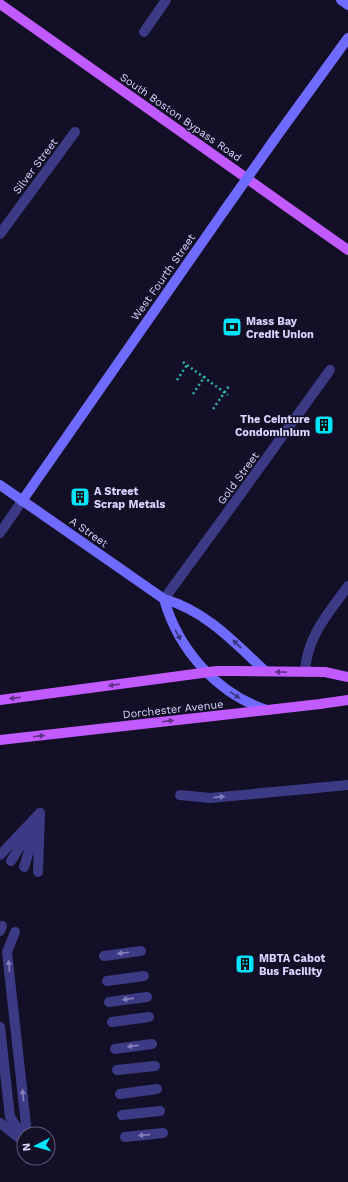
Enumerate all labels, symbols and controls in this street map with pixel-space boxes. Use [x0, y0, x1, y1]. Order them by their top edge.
street label: South Boston Bypass Road [118, 70, 244, 164]
street label: Silver Street [10, 136, 61, 197]
street label: West Fourth Street [129, 231, 198, 323]
place label: Mass Bay Credit Union [246, 315, 314, 341]
bank icon: Mass Bay Credit Union [221, 316, 243, 338]
place label: The Ceinture Condominium [235, 413, 310, 439]
building icon: The Ceinture Condominium [313, 414, 335, 436]
street label: Gold Street [215, 449, 262, 507]
place label: A Street Scrap Metals [94, 485, 166, 511]
building icon: A Street Scrap Metals [69, 486, 91, 508]
street label: A Street [67, 515, 111, 550]
one-way arrow [175, 629, 182, 641]
one-way arrow [232, 639, 242, 649]
one-way arrow [275, 668, 287, 675]
one-way arrow [108, 682, 120, 688]
one-way arrow [229, 691, 240, 699]
one-way arrow [9, 694, 21, 701]
street label: Dorchester Avenue [122, 698, 224, 721]
one-way arrow [162, 718, 174, 724]
one-way arrow [33, 733, 45, 739]
one-way arrow [213, 793, 225, 800]
one-way arrow [117, 950, 129, 957]
place label: MBTA Cabot Bus Facility [259, 952, 325, 978]
building icon: MBTA Cabot Bus Facility [234, 953, 256, 975]
one-way arrow [5, 960, 12, 972]
one-way arrow [122, 996, 134, 1002]
one-way arrow [127, 1043, 139, 1049]
one-way arrow [20, 1089, 26, 1101]
north arrow [16, 1126, 56, 1166]
one-way arrow [138, 1132, 150, 1138]
text: N [20, 1142, 33, 1152]

